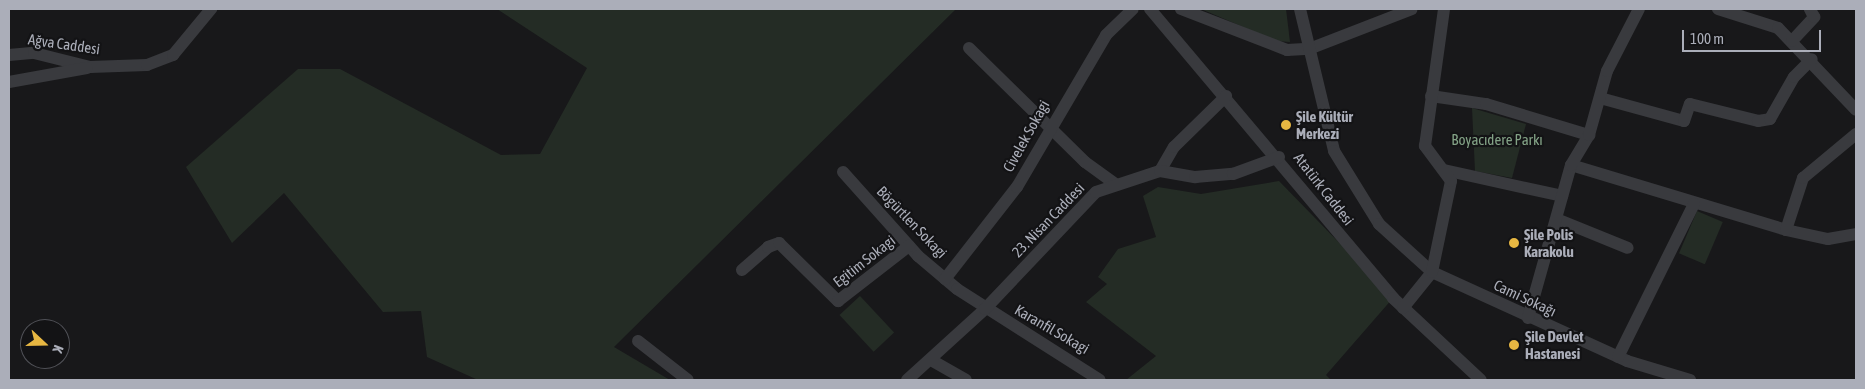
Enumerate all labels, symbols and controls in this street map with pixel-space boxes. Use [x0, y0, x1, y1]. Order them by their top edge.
scale bar [1685, 20, 1824, 52]
street label: Ağva Caddesi [27, 30, 101, 58]
text: 100 m [1690, 30, 1724, 47]
street label: Civelek Sokagi [999, 97, 1053, 175]
place label: Şile Kültür Merkezi [1296, 107, 1353, 142]
marker: Şile Kültür Merkezi [1280, 119, 1292, 131]
park label: Boyacıdere Parkı [1451, 131, 1543, 149]
street label: Atatürk Caddesi [1290, 149, 1358, 229]
street label: 23. Nisan Caddesi [1008, 179, 1088, 261]
street label: Bögürtlen Sokagi [873, 182, 951, 262]
place label: Şile Polis Karakolu [1524, 225, 1574, 260]
street label: Egitim Sokagi [829, 231, 899, 291]
marker: Şile Polis Karakolu [1508, 237, 1520, 249]
street label: Cami Sokağı [1491, 276, 1559, 320]
street label: Karanfil Sokagi [1012, 300, 1092, 358]
north arrow [20, 319, 70, 369]
place label: Şile Devlet Hastanesi [1525, 327, 1584, 362]
marker: Şile Devlet Hastanesi [1507, 338, 1521, 352]
text: K [49, 343, 67, 355]

